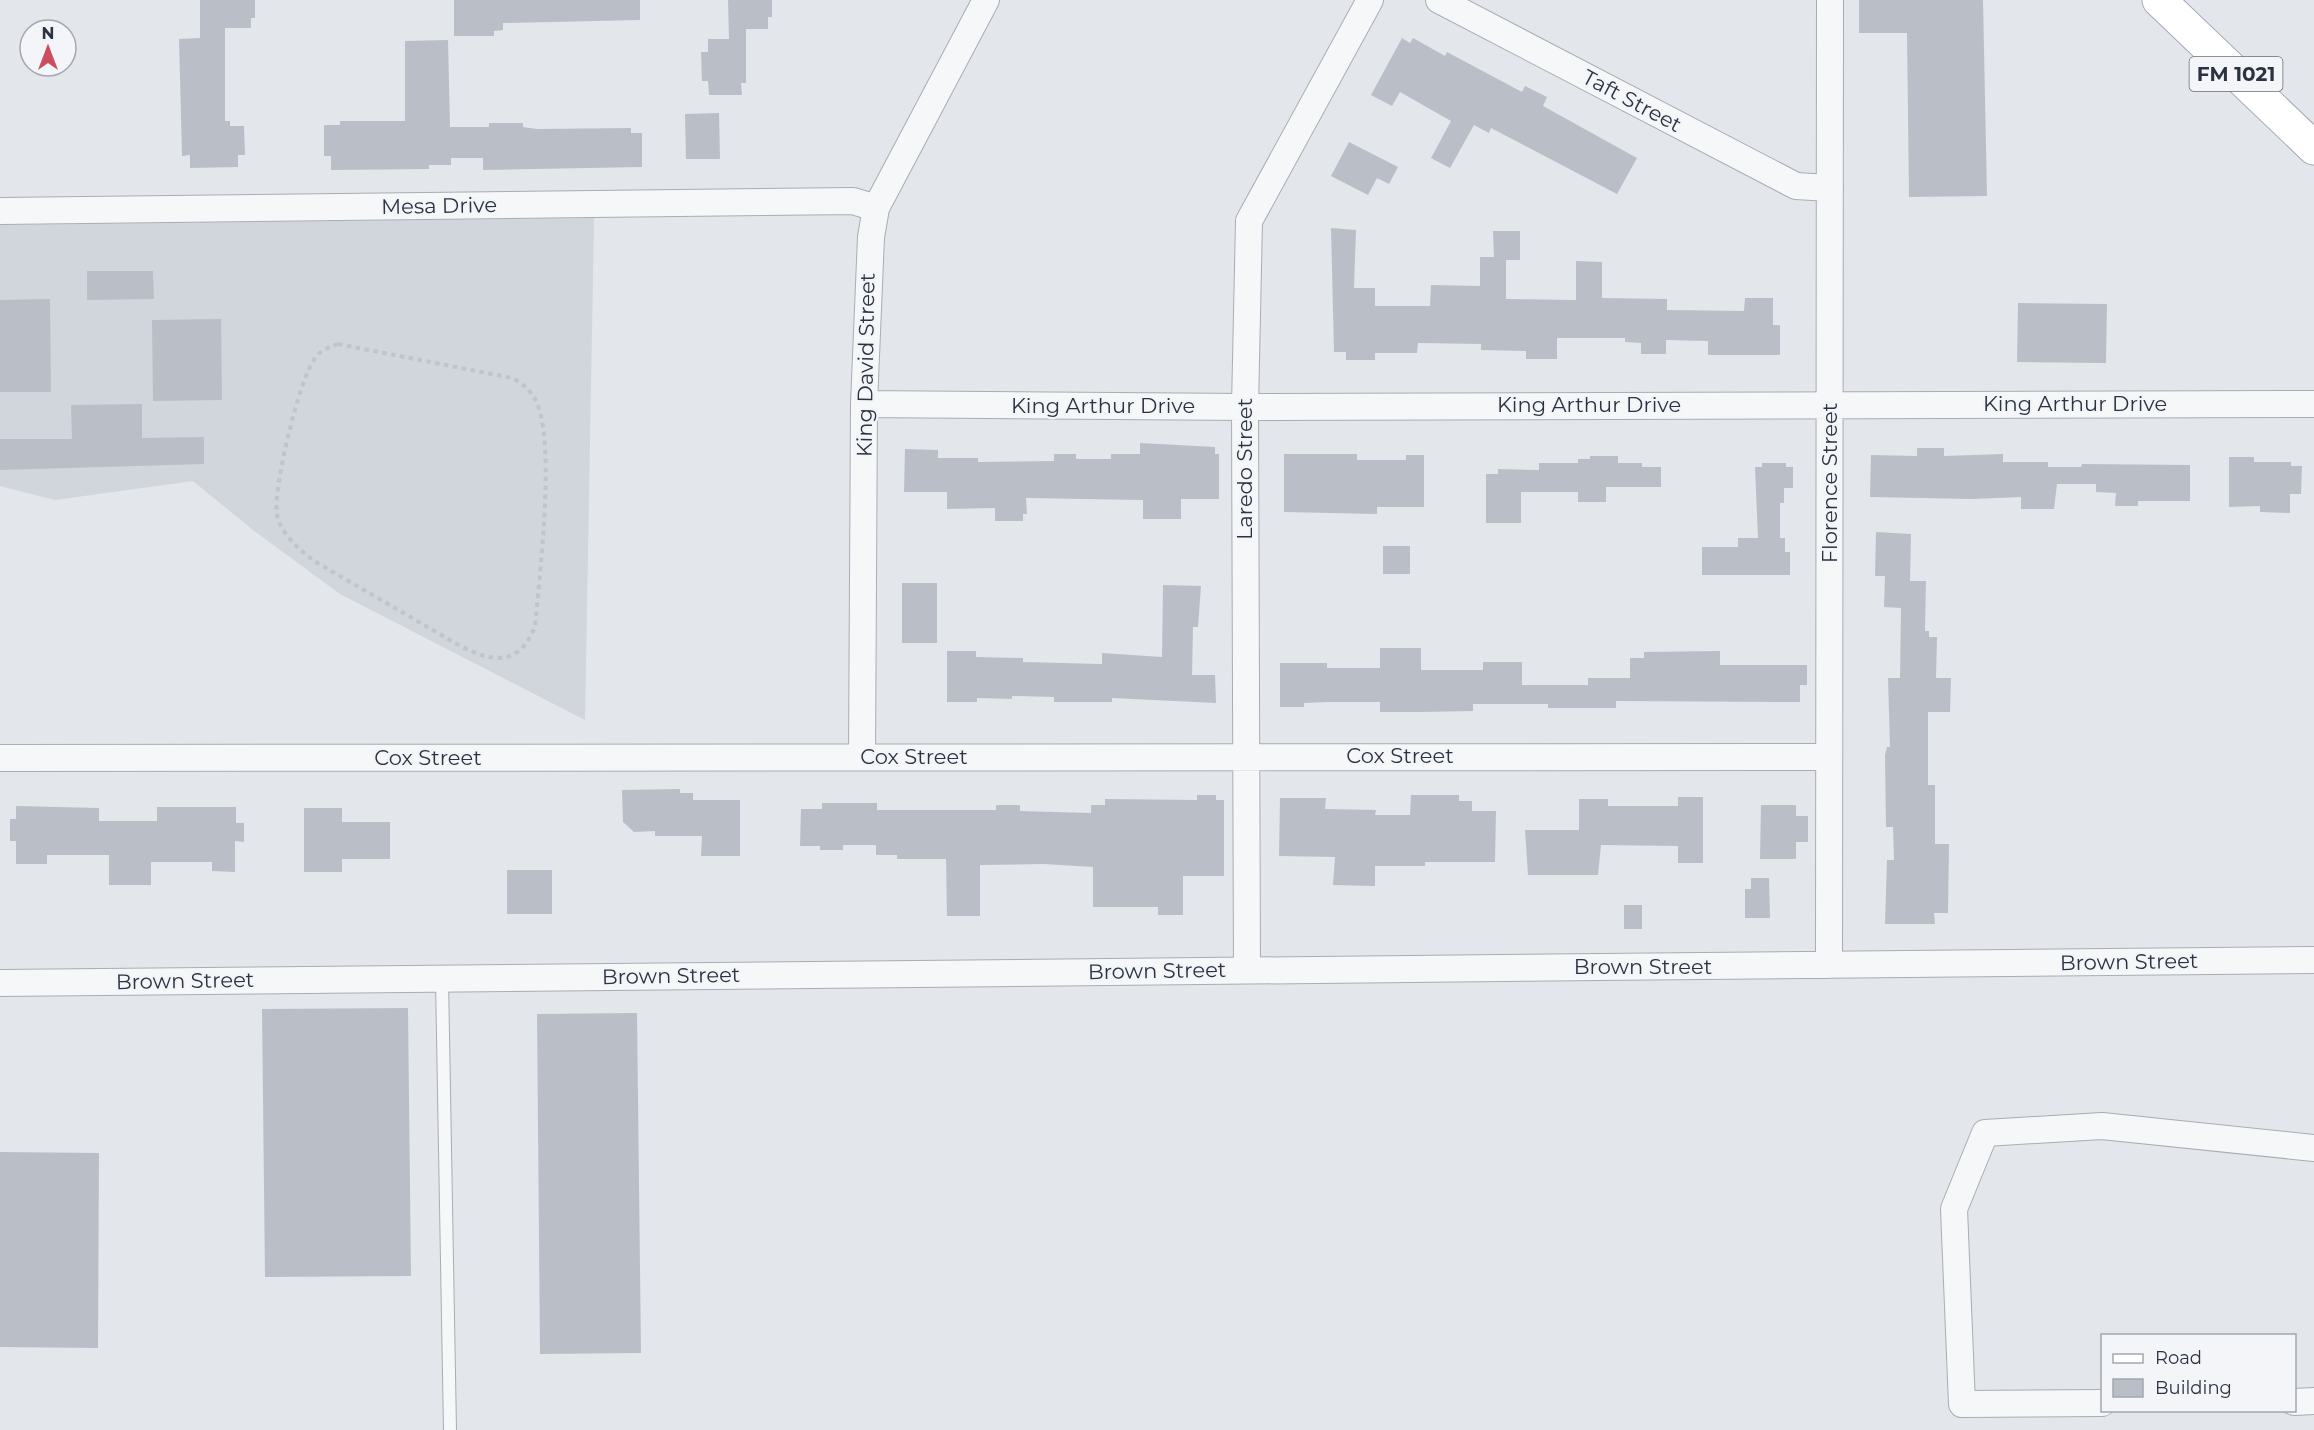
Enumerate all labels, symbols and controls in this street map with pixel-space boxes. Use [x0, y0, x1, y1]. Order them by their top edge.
north arrow [18, 18, 78, 78]
text: N [42, 24, 54, 43]
road number: FM 1021 [2190, 57, 2282, 91]
street label: Taft Street [1578, 64, 1686, 137]
street label: Mesa Drive [381, 192, 497, 219]
street label: King David Street [851, 273, 880, 457]
street label: King Arthur Drive [1983, 391, 2167, 416]
street label: King Arthur Drive [1497, 392, 1681, 417]
street label: King Arthur Drive [1011, 393, 1195, 418]
street label: Laredo Street [1232, 398, 1257, 540]
street label: Florence Street [1817, 403, 1842, 563]
street label: Cox Street [1346, 743, 1454, 768]
street label: Cox Street [860, 744, 968, 769]
street label: Cox Street [374, 745, 482, 770]
street label: Brown Street [2060, 948, 2198, 975]
street label: Brown Street [1574, 954, 1712, 979]
street label: Brown Street [1088, 957, 1226, 984]
street label: Brown Street [602, 962, 740, 989]
street label: Brown Street [116, 967, 254, 994]
legend [2101, 1334, 2296, 1412]
text: Road [2155, 1347, 2202, 1369]
text: Building [2155, 1377, 2232, 1399]

